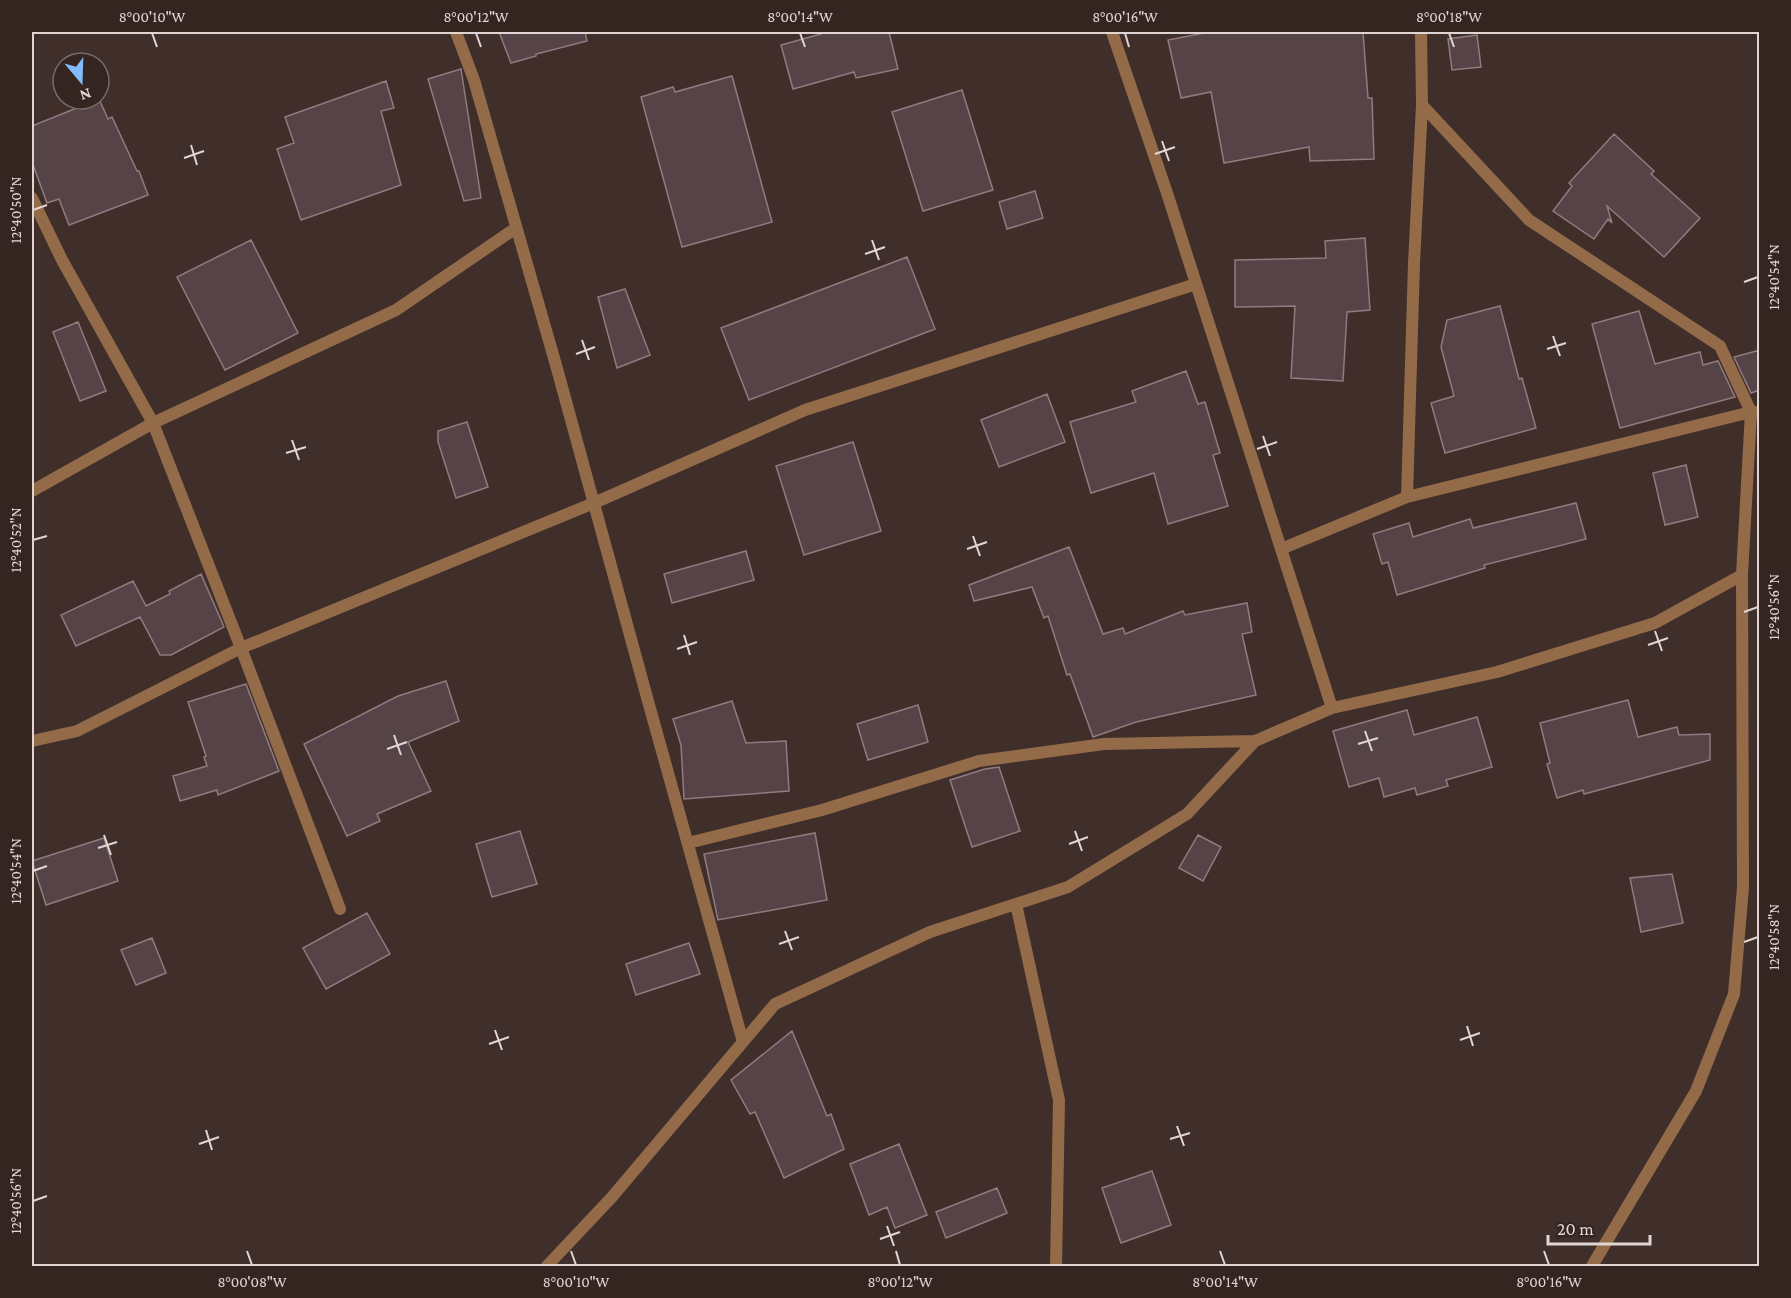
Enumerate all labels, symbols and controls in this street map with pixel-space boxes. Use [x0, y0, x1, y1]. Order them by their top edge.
text: 8°00'10"W [119, 9, 185, 25]
text: 8°00'12"W [443, 9, 509, 25]
text: 8°00'14"W [767, 9, 833, 25]
text: 8°00'16"W [1092, 9, 1158, 25]
text: 8°00'18"W [1416, 9, 1482, 25]
north arrow [51, 51, 111, 111]
text: N [78, 85, 94, 105]
text: 12°40'50"N [8, 176, 24, 243]
text: 12°40'54"N [1766, 244, 1782, 310]
text: 12°40'52"N [8, 507, 24, 573]
text: 12°40'56"N [1766, 574, 1782, 640]
text: 12°40'54"N [8, 838, 24, 904]
text: 12°40'58"N [1766, 904, 1782, 970]
text: 12°40'56"N [8, 1168, 24, 1234]
scale bar [1548, 1208, 1650, 1246]
text: 20 m [1557, 1219, 1594, 1239]
text: 8°00'08"W [217, 1274, 287, 1290]
text: 8°00'10"W [543, 1274, 609, 1290]
text: 8°00'12"W [867, 1274, 933, 1290]
text: 8°00'14"W [1192, 1274, 1258, 1290]
text: 8°00'16"W [1516, 1274, 1582, 1290]

